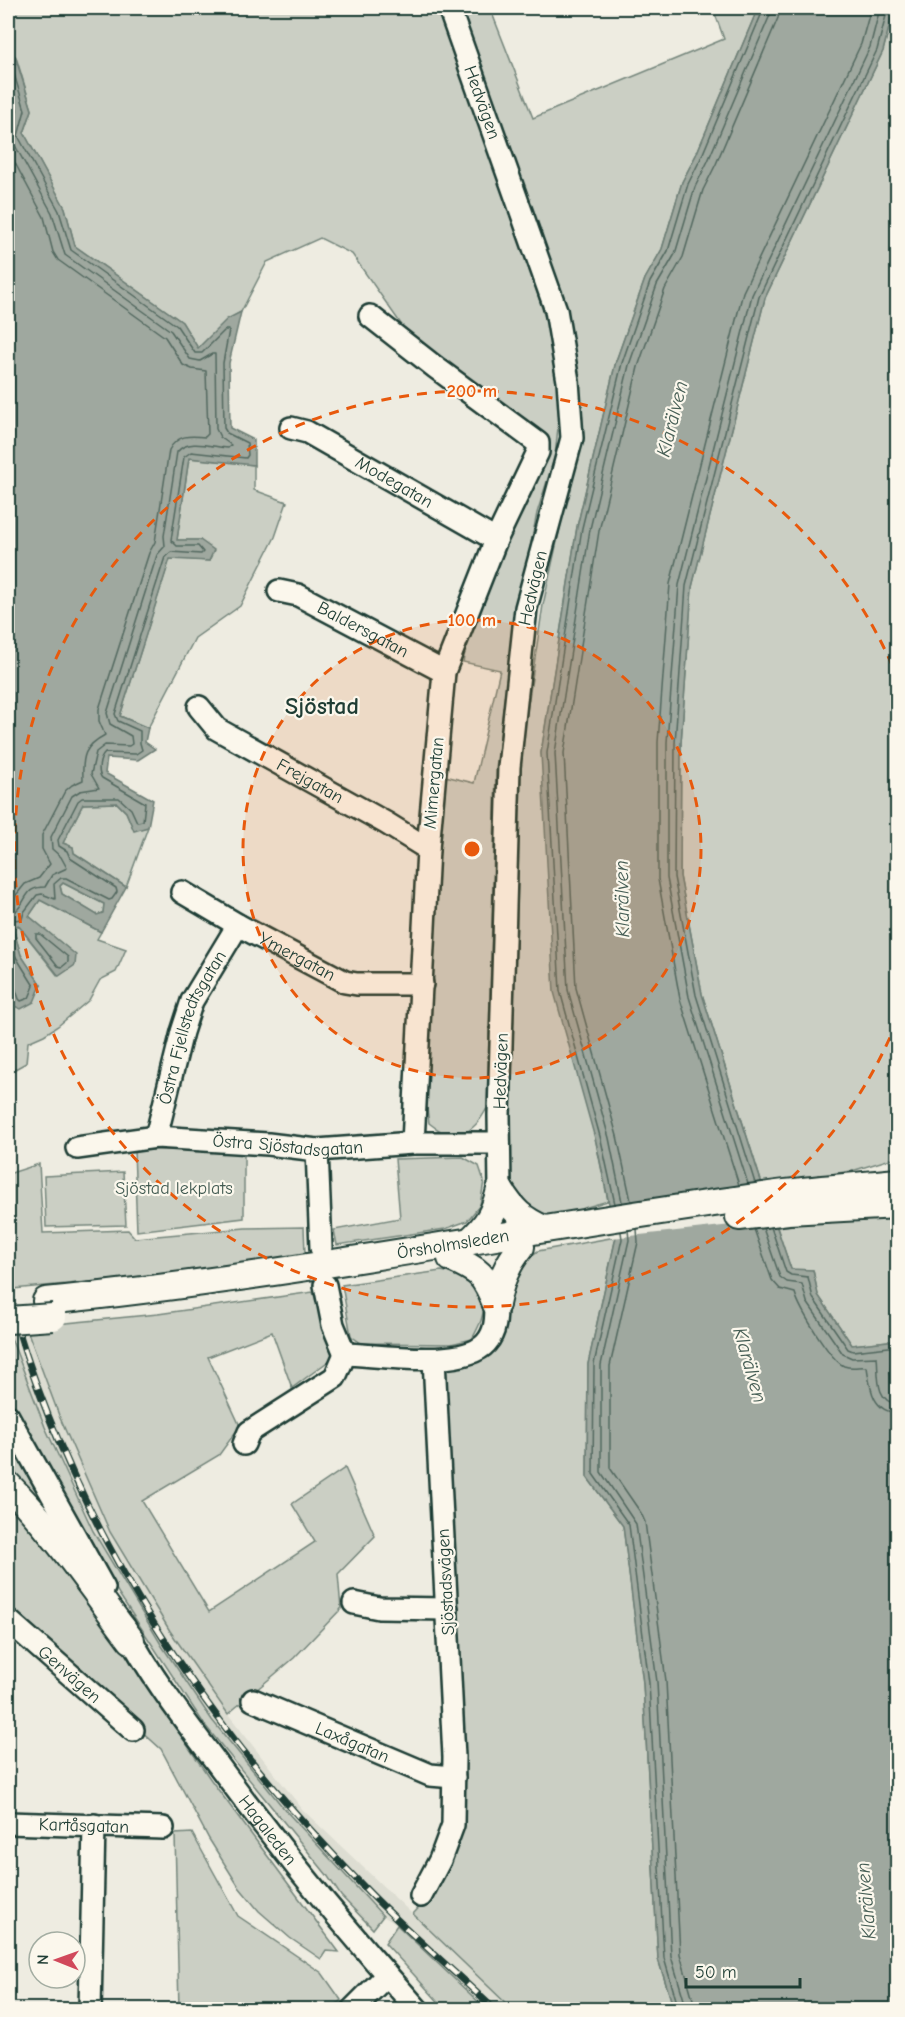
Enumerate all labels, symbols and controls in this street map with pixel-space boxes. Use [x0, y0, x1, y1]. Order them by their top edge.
street label: Hedvägen [460, 63, 505, 142]
water label: Klarälven [651, 379, 693, 459]
text: 200 m [447, 381, 497, 402]
street label: Modegatan [352, 451, 437, 512]
street label: Hedvägen [514, 548, 552, 628]
street label: Baldersgatan [314, 597, 412, 662]
text: 100 m [448, 610, 496, 631]
district label: Sjöstad [285, 692, 359, 720]
street label: Mimergatan [420, 736, 448, 830]
street label: Frejgatan [273, 754, 347, 808]
centre of rings [462, 839, 482, 859]
water label: Klarälven [610, 860, 634, 938]
street label: Ymergatan [255, 927, 339, 986]
street label: Östra Fjellstedtsgatan [154, 947, 231, 1107]
street label: Hedvägen [489, 1032, 513, 1110]
street label: Östra Sjöstadsgatan [212, 1130, 364, 1161]
park label: Sjöstad lekplats [115, 1178, 233, 1199]
street label: Örsholmsleden [395, 1225, 511, 1263]
water label: Klarälven [728, 1325, 772, 1405]
street label: Sjöstadsvägen [433, 1528, 459, 1636]
street label: Genvägen [34, 1641, 105, 1707]
street label: Laxågatan [312, 1717, 393, 1767]
street label: Hagaleden [234, 1791, 301, 1869]
street label: Kartåsgatan [38, 1813, 130, 1837]
water label: Klarälven [851, 1861, 881, 1941]
north arrow [27, 1930, 87, 1990]
scale bar [686, 1951, 800, 1989]
text: N [34, 1954, 52, 1965]
text: 50 m [695, 1962, 737, 1983]

